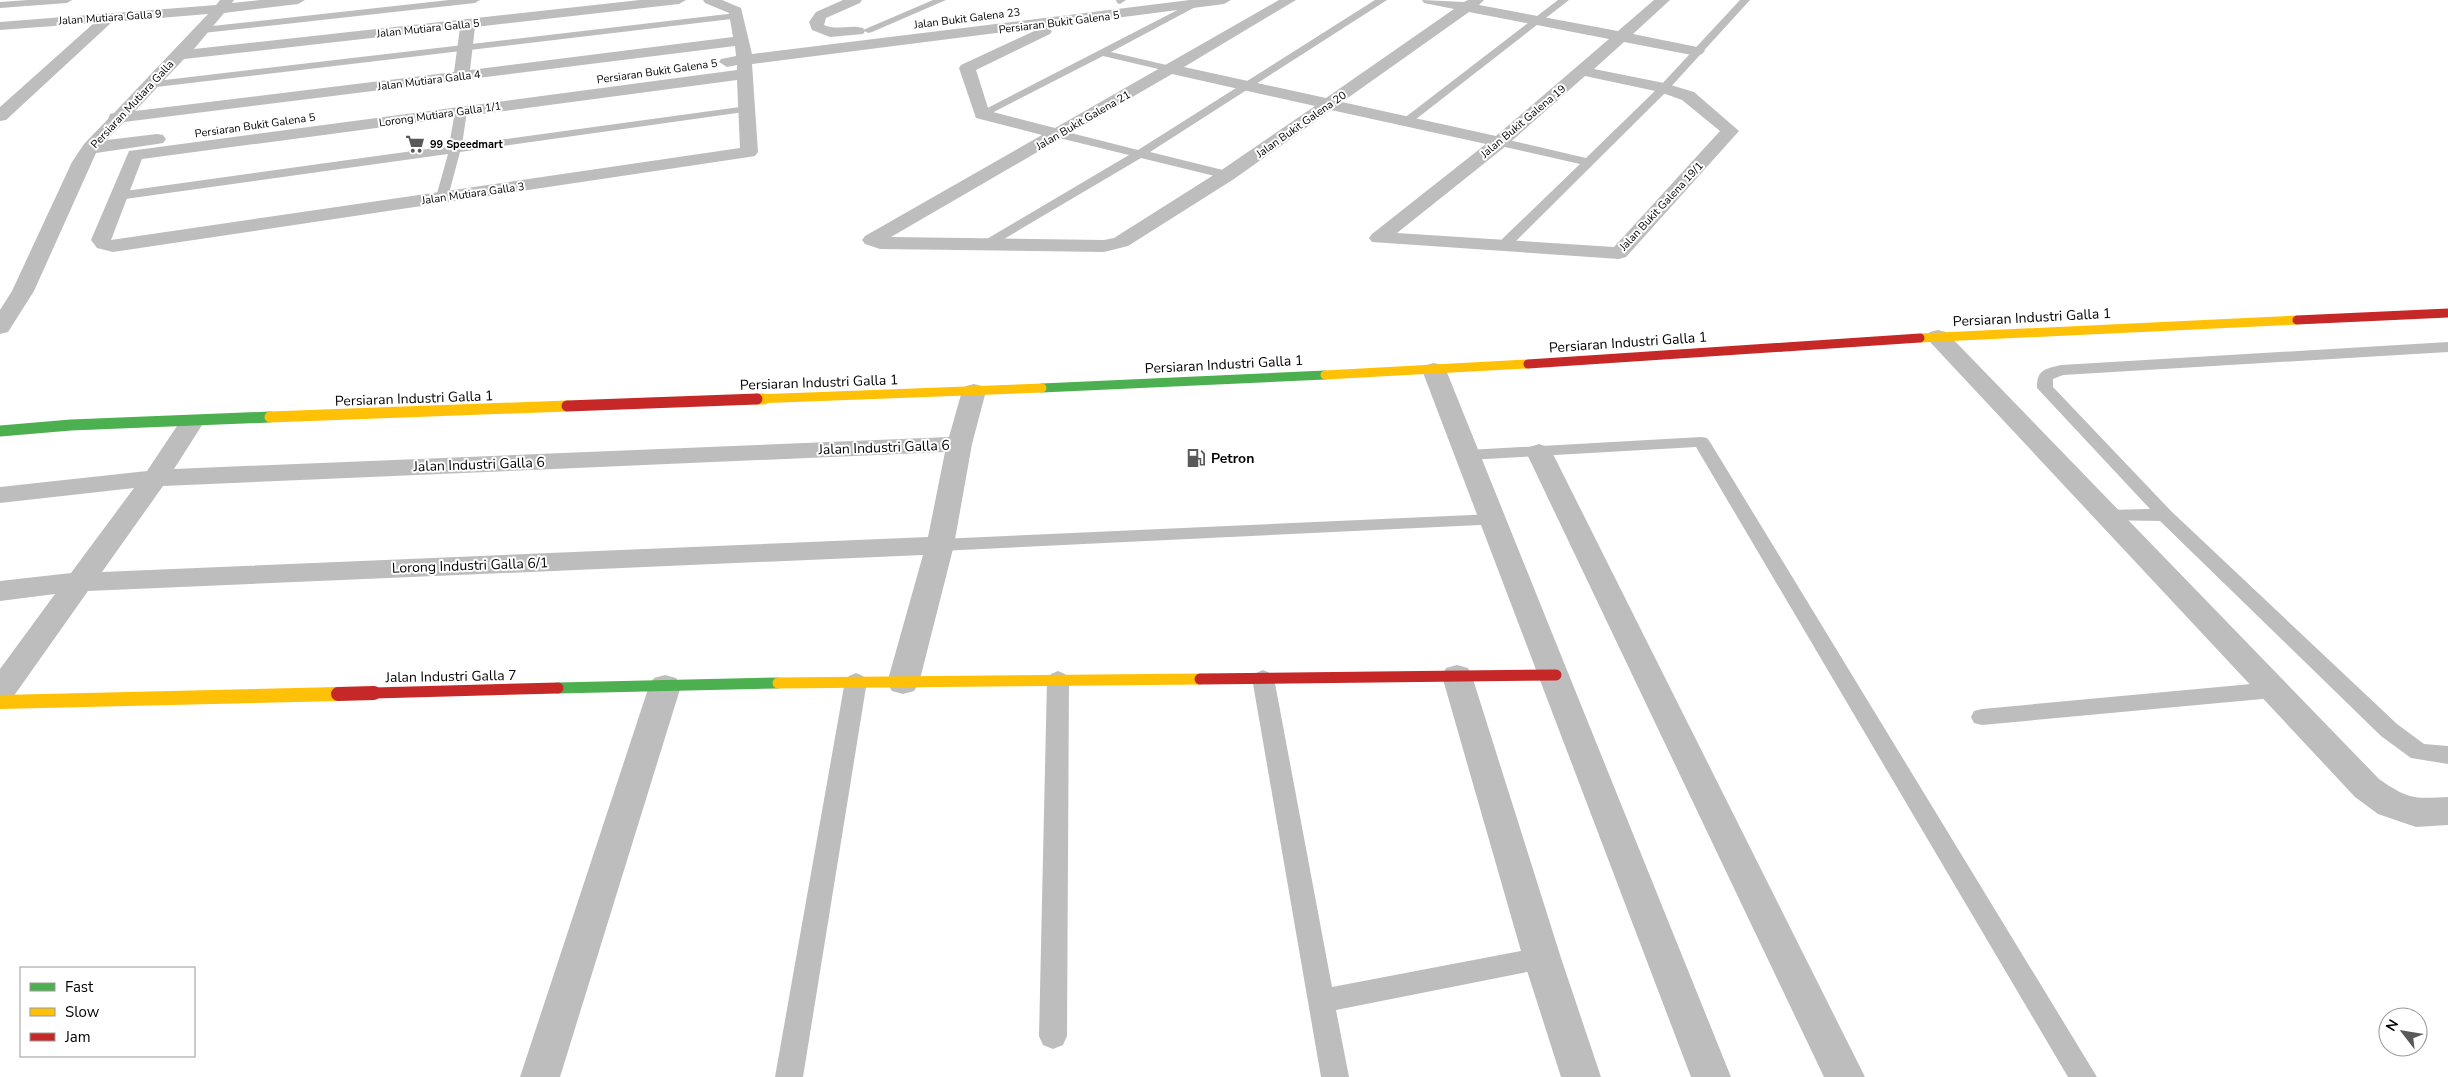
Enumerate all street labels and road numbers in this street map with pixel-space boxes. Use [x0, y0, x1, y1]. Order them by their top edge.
street label: Jalan Bukit Galena 23 [912, 5, 1021, 33]
street label: Jalan Mutiara Galla 9 [57, 6, 162, 29]
street label: Persiaran Bukit Galena 5 [998, 8, 1121, 37]
street label: Jalan Mutiara Galla 5 [375, 16, 481, 41]
street label: Persiaran Bukit Galena 5 [596, 56, 719, 87]
street label: Persiaran Mutiara Galla [88, 57, 177, 152]
street label: Jalan Mutiara Galla 4 [376, 67, 482, 94]
street label: Jalan Bukit Galena 19 [1477, 81, 1569, 162]
street label: Jalan Bukit Galena 21 [1032, 87, 1133, 154]
street label: Jalan Bukit Galena 20 [1252, 87, 1350, 162]
street label: Lorong Mutiara Galla 1/1 [378, 98, 502, 130]
street label: Persiaran Bukit Galena 5 [194, 110, 317, 141]
street label: Jalan Bukit Galena 19/1 [1615, 159, 1707, 255]
street label: Jalan Mutiara Galla 3 [420, 179, 525, 208]
street label: Persiaran Industri Galla 1 [1952, 304, 2112, 331]
street label: Persiaran Industri Galla 1 [1548, 327, 1708, 358]
street label: Persiaran Industri Galla 1 [1144, 351, 1304, 378]
street label: Persiaran Industri Galla 1 [739, 370, 899, 395]
street label: Persiaran Industri Galla 1 [334, 386, 494, 411]
street label: Jalan Industri Galla 6 [817, 436, 950, 459]
street label: Jalan Industri Galla 6 [412, 453, 545, 476]
street label: Lorong Industri Galla 6/1 [392, 553, 549, 578]
street label: Jalan Industri Galla 7 [384, 666, 517, 687]

